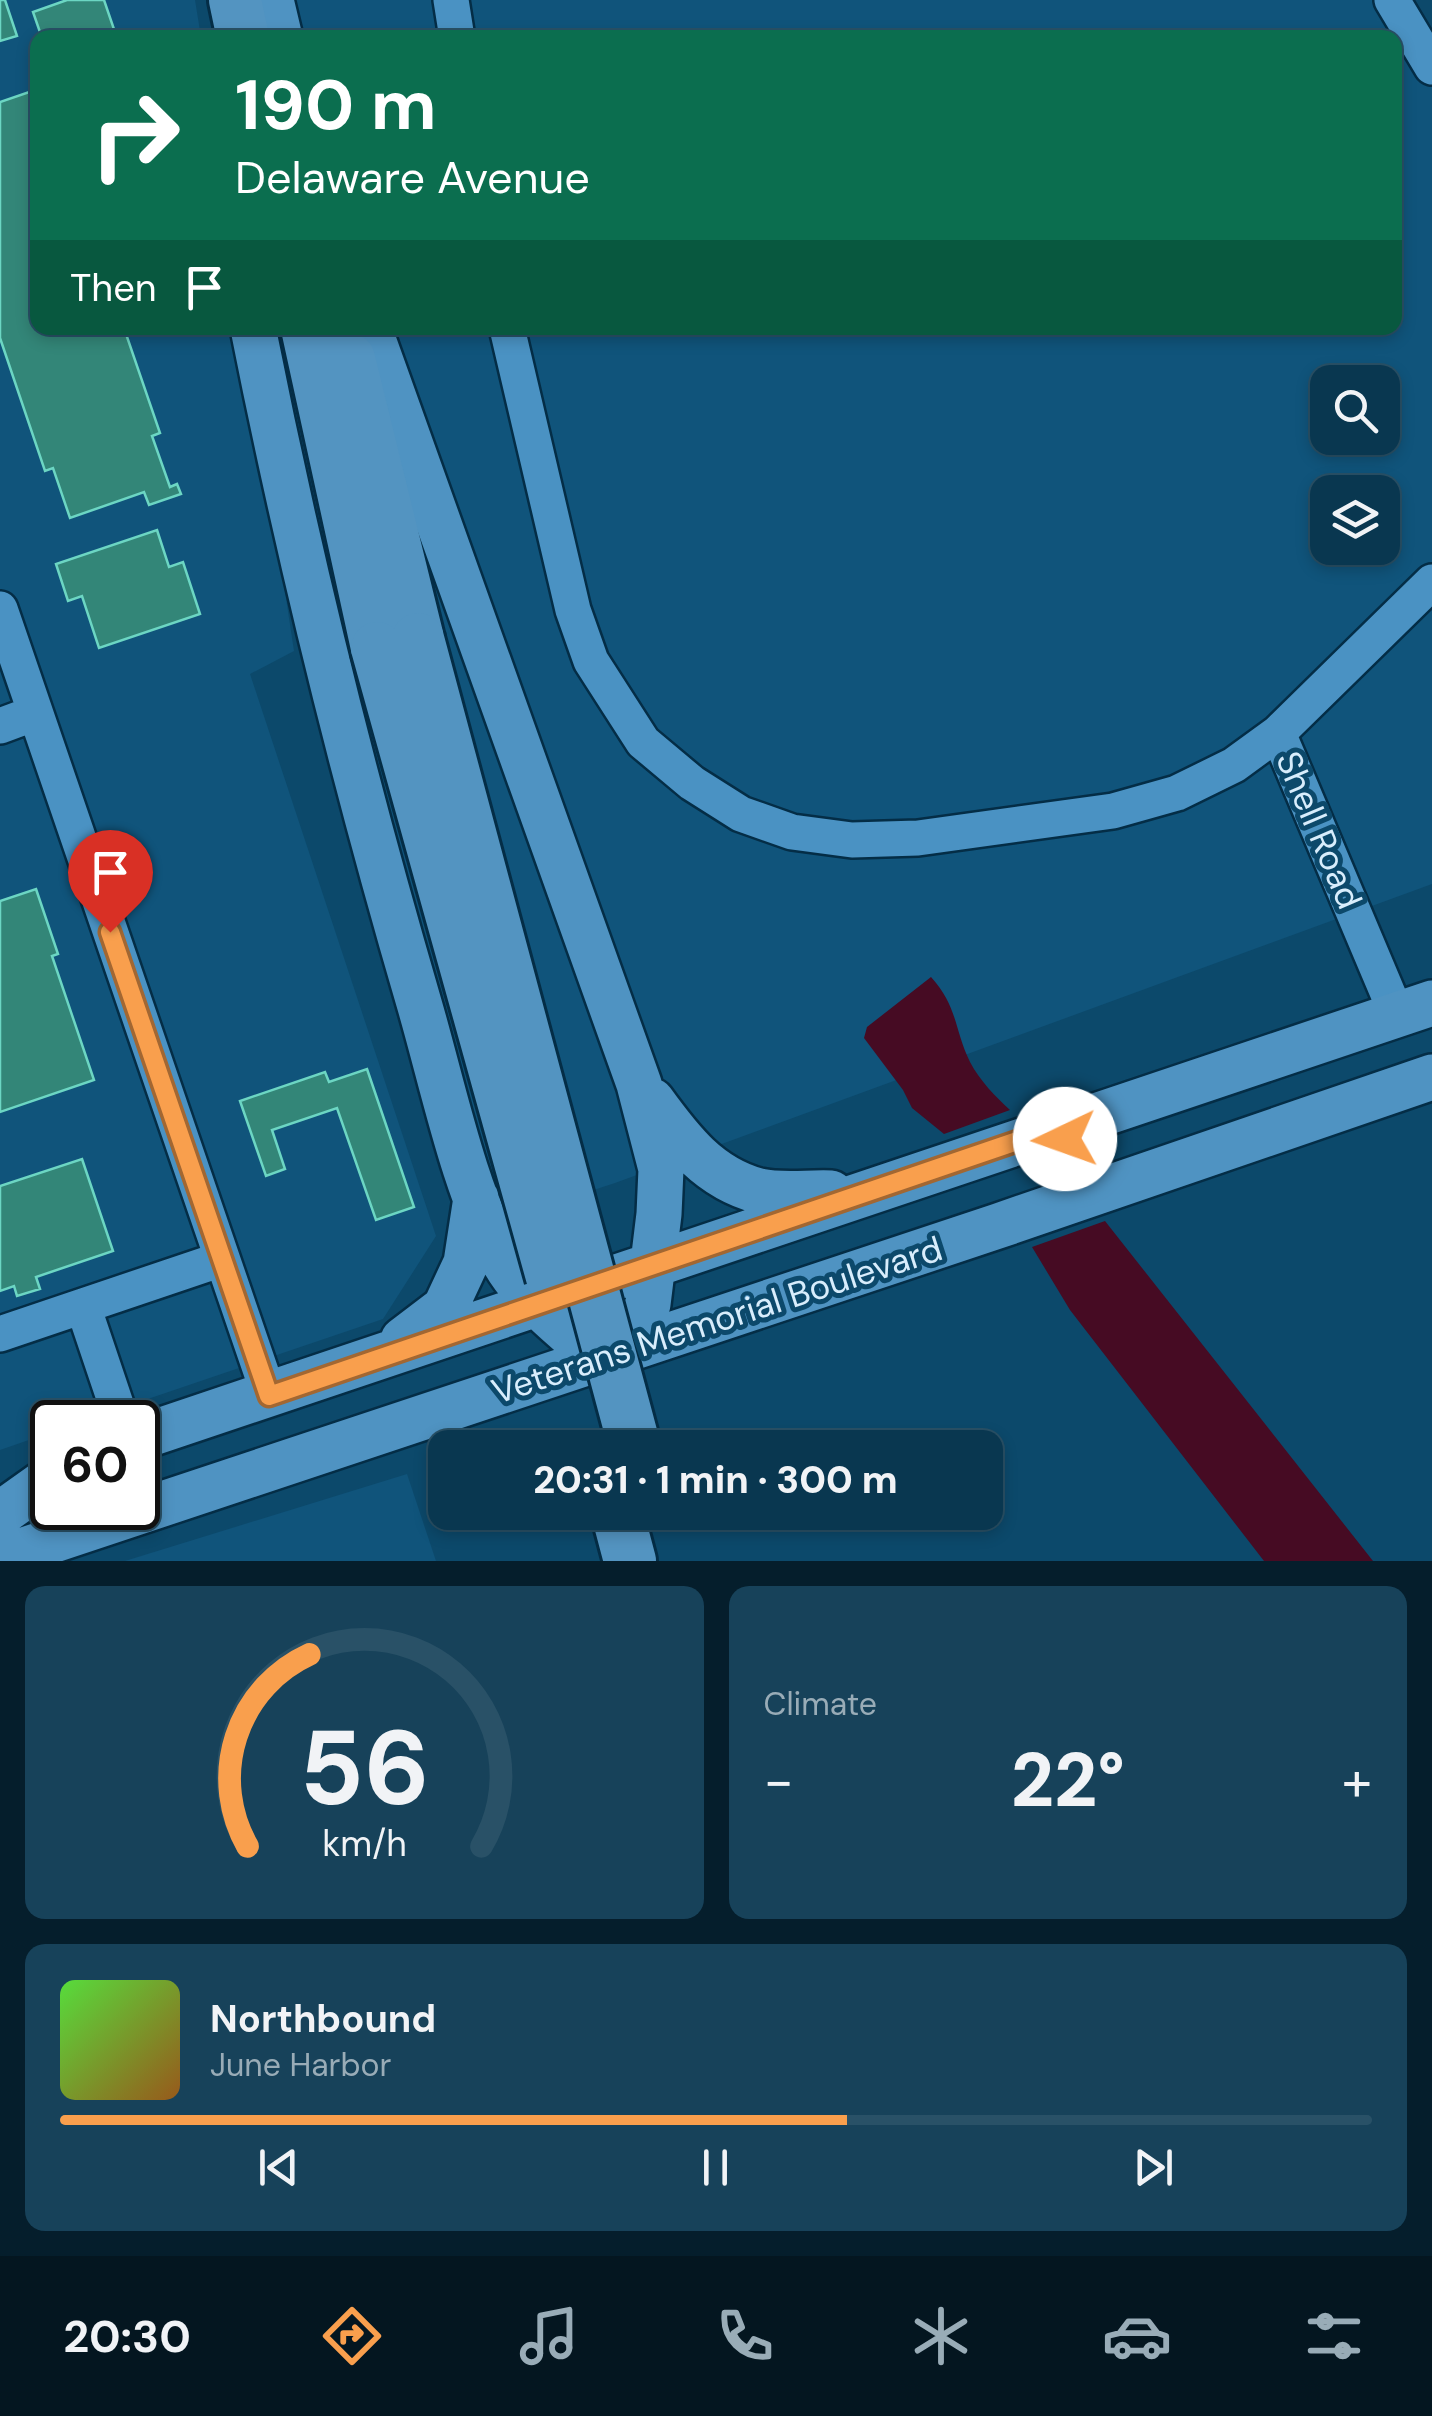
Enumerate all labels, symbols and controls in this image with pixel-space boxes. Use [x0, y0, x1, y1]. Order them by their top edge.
text: 190 m [235, 60, 437, 151]
icon: right [70, 70, 200, 200]
text: Delaware Avenue [235, 148, 590, 207]
icon: arrive [177, 260, 232, 315]
text: Then [70, 263, 157, 313]
map controls [1310, 365, 1400, 565]
button: search [1310, 365, 1400, 455]
button: layers [1310, 475, 1400, 565]
street label: Shell Road [1265, 744, 1373, 916]
pin [68, 830, 153, 933]
icon: arrive [83, 845, 138, 900]
position arrow [1013, 1087, 1117, 1191]
street label: Veterans Memorial Boulevard [486, 1225, 948, 1415]
speed limit sign: 60 [30, 1400, 160, 1530]
text: 20:31 · 1 min · 300 m [533, 1455, 898, 1505]
text: Climate [764, 1683, 877, 1725]
text: 56 [299, 1701, 430, 1836]
text: 22° [1011, 1732, 1125, 1829]
text: − [764, 1745, 794, 1817]
text: + [1342, 1745, 1372, 1817]
text: km/h [322, 1821, 406, 1867]
text: Northbound [210, 1994, 436, 2044]
text: June Harbor [210, 2044, 391, 2086]
icon: previous [251, 2140, 306, 2195]
icon: pause [688, 2140, 743, 2195]
icon: next [1126, 2140, 1181, 2195]
icon: directions [317, 2301, 387, 2371]
icon: music [514, 2301, 584, 2371]
icon: phone [710, 2301, 780, 2371]
icon: climate [906, 2301, 976, 2371]
icon: car [1102, 2301, 1172, 2371]
icon: filters [1299, 2301, 1369, 2371]
text: 20:30 [63, 2307, 191, 2366]

